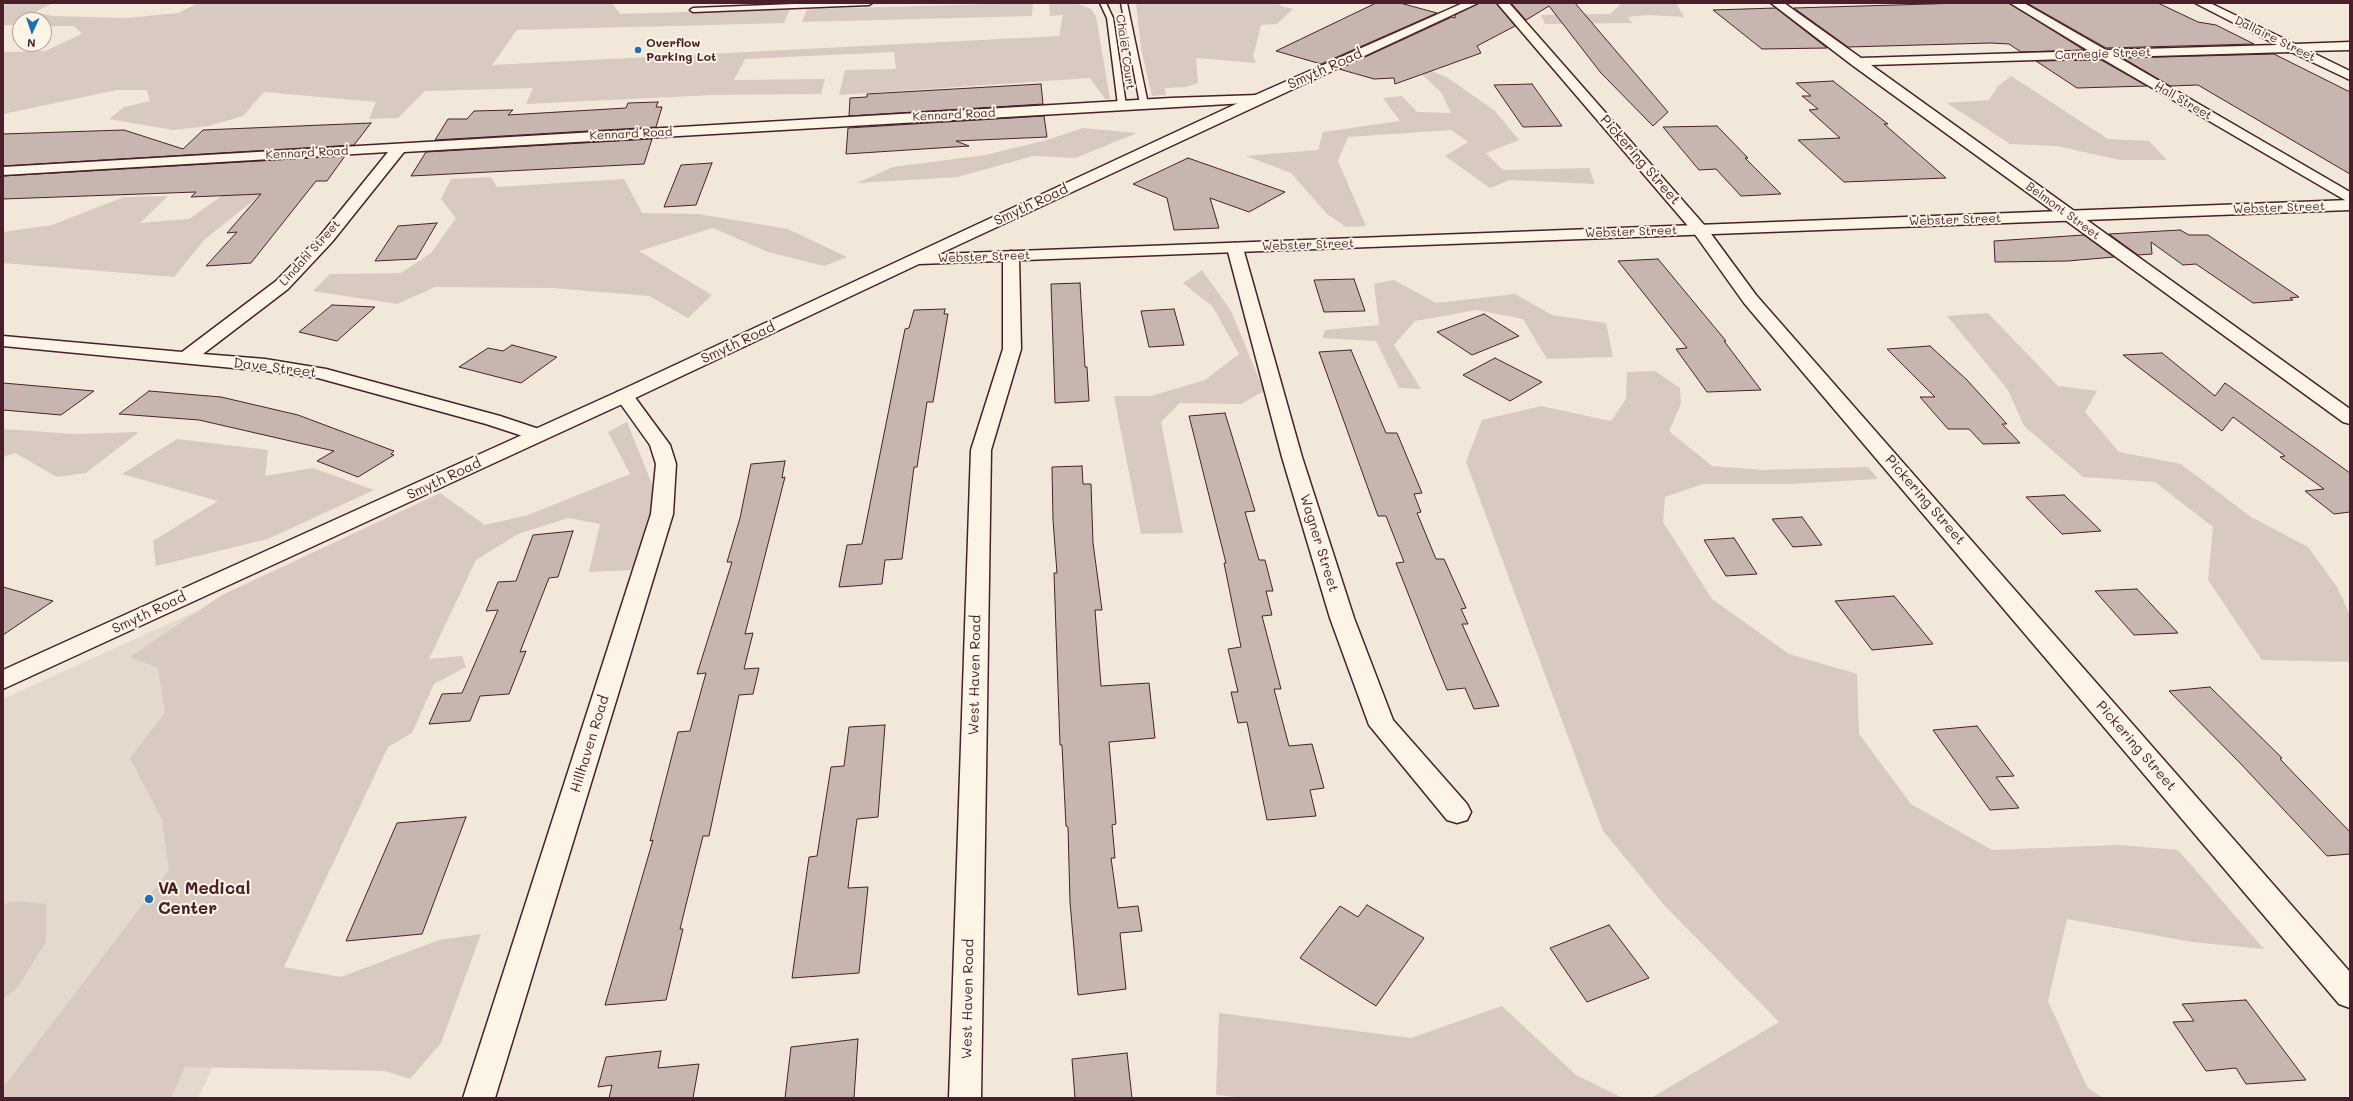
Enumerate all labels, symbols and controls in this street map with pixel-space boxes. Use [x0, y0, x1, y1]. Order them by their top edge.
north arrow [12, 12, 52, 52]
street label: Chalet Court [1113, 13, 1137, 91]
street label: Dallaire Street [2232, 13, 2318, 65]
text: N [27, 36, 36, 51]
place label: Overflow Parking Lot [646, 36, 716, 64]
marker: Overflow Parking Lot [633, 45, 643, 55]
street label: Smyth Road [1285, 45, 1365, 93]
street label: Carnegie Street [2055, 45, 2151, 63]
street label: Hall Street [2152, 79, 2214, 123]
street label: Kennard Road [912, 106, 996, 124]
street label: Pickering Street [1596, 112, 1684, 208]
street label: Kennard Road [589, 125, 673, 143]
street label: Kennard Road [265, 144, 349, 162]
street label: Belmont Street [2023, 179, 2103, 243]
street label: Smyth Road [991, 181, 1071, 229]
street label: Webster Street [2233, 199, 2325, 217]
street label: Webster Street [1909, 211, 2001, 229]
street label: Lindahl Street [277, 217, 343, 289]
street label: Webster Street [1585, 223, 1677, 241]
street label: Webster Street [1262, 236, 1354, 254]
street label: Webster Street [938, 248, 1030, 266]
street label: Smyth Road [698, 319, 778, 367]
street label: Dave Street [233, 355, 317, 381]
street label: Pickering Street [1881, 452, 1969, 548]
street label: Smyth Road [404, 455, 484, 503]
street label: Wagner Street [1296, 492, 1342, 594]
street label: Smyth Road [109, 589, 189, 637]
street label: West Haven Road [966, 615, 984, 735]
street label: Hillhaven Road [567, 693, 613, 795]
street label: Pickering Street [2092, 698, 2180, 794]
place label: VA Medical Center [158, 879, 250, 919]
marker: VA Medical Center [143, 893, 155, 905]
street label: West Haven Road [959, 939, 977, 1059]

